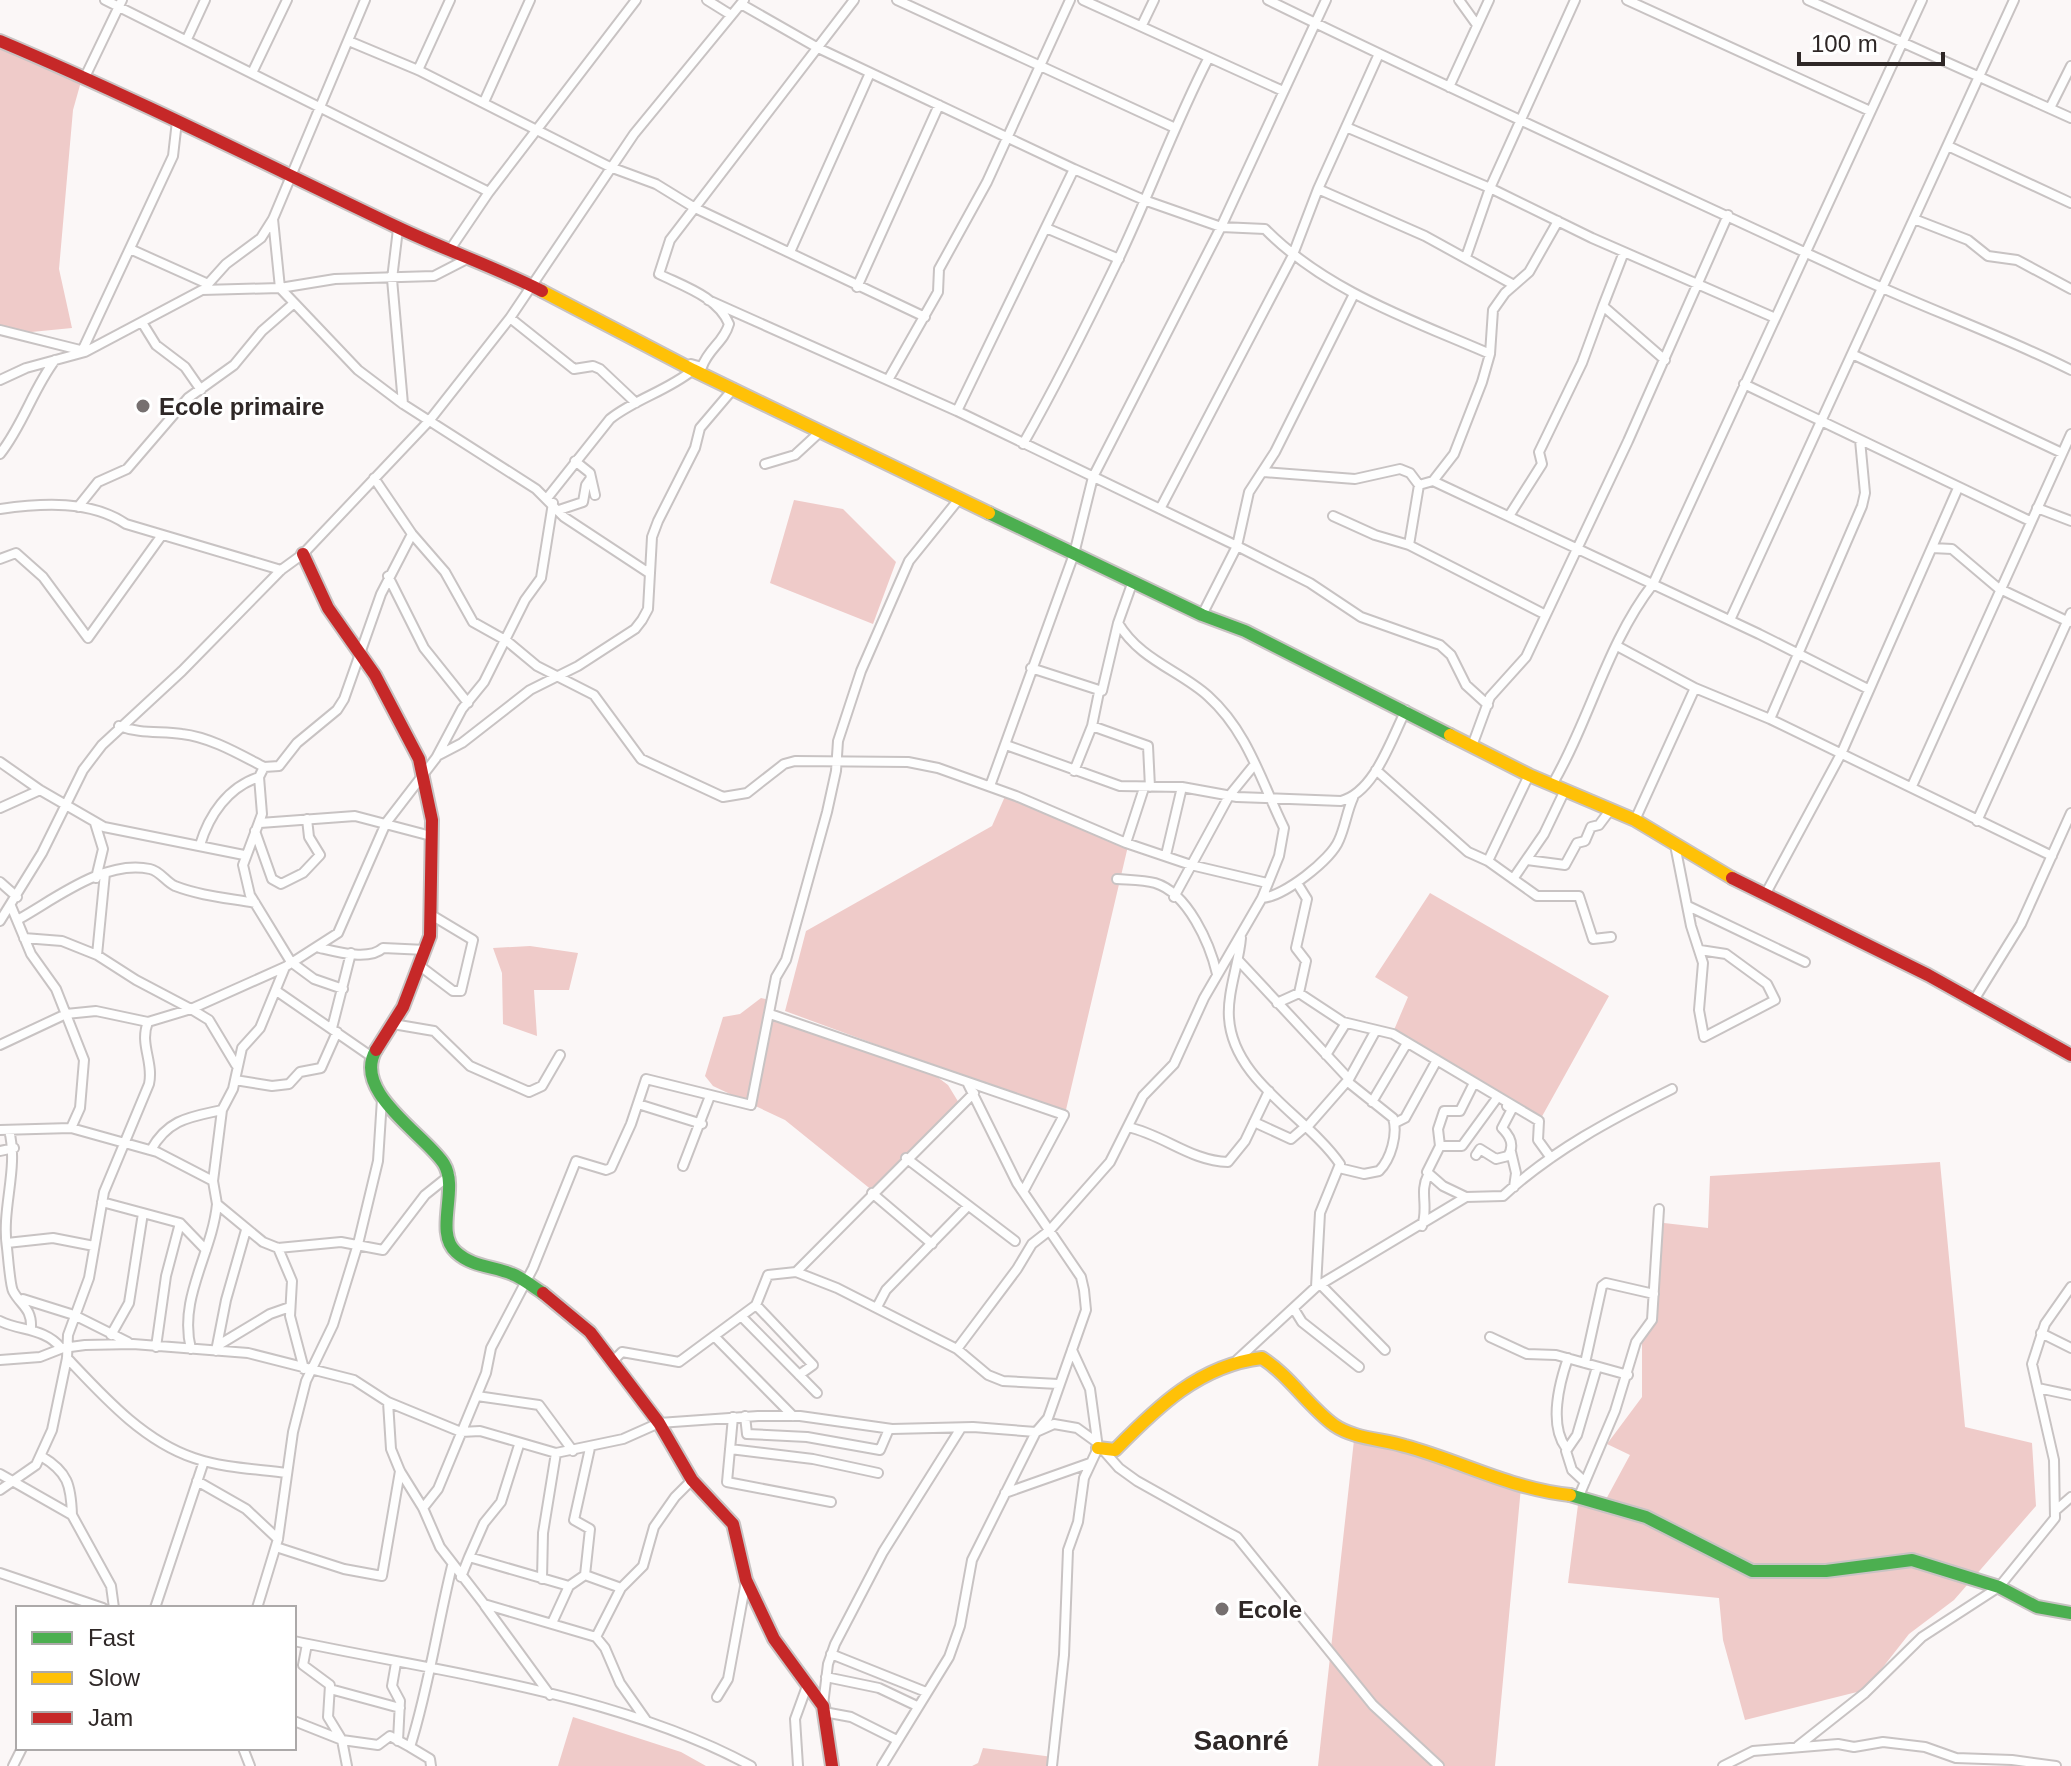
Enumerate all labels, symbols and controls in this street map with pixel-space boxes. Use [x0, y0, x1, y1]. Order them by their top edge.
scale bar [1799, 16, 1943, 66]
text: 100 m [1811, 30, 1878, 57]
place label: Ecole primaire [159, 393, 324, 420]
marker: Ecole primaire [134, 397, 152, 415]
place label: Ecole [1238, 1596, 1302, 1623]
marker: Ecole [1213, 1600, 1231, 1618]
legend [16, 1606, 296, 1750]
text: Fast [88, 1624, 135, 1651]
text: Slow [88, 1664, 141, 1691]
text: Jam [88, 1704, 133, 1731]
district label: Saonré [1194, 1725, 1288, 1756]

